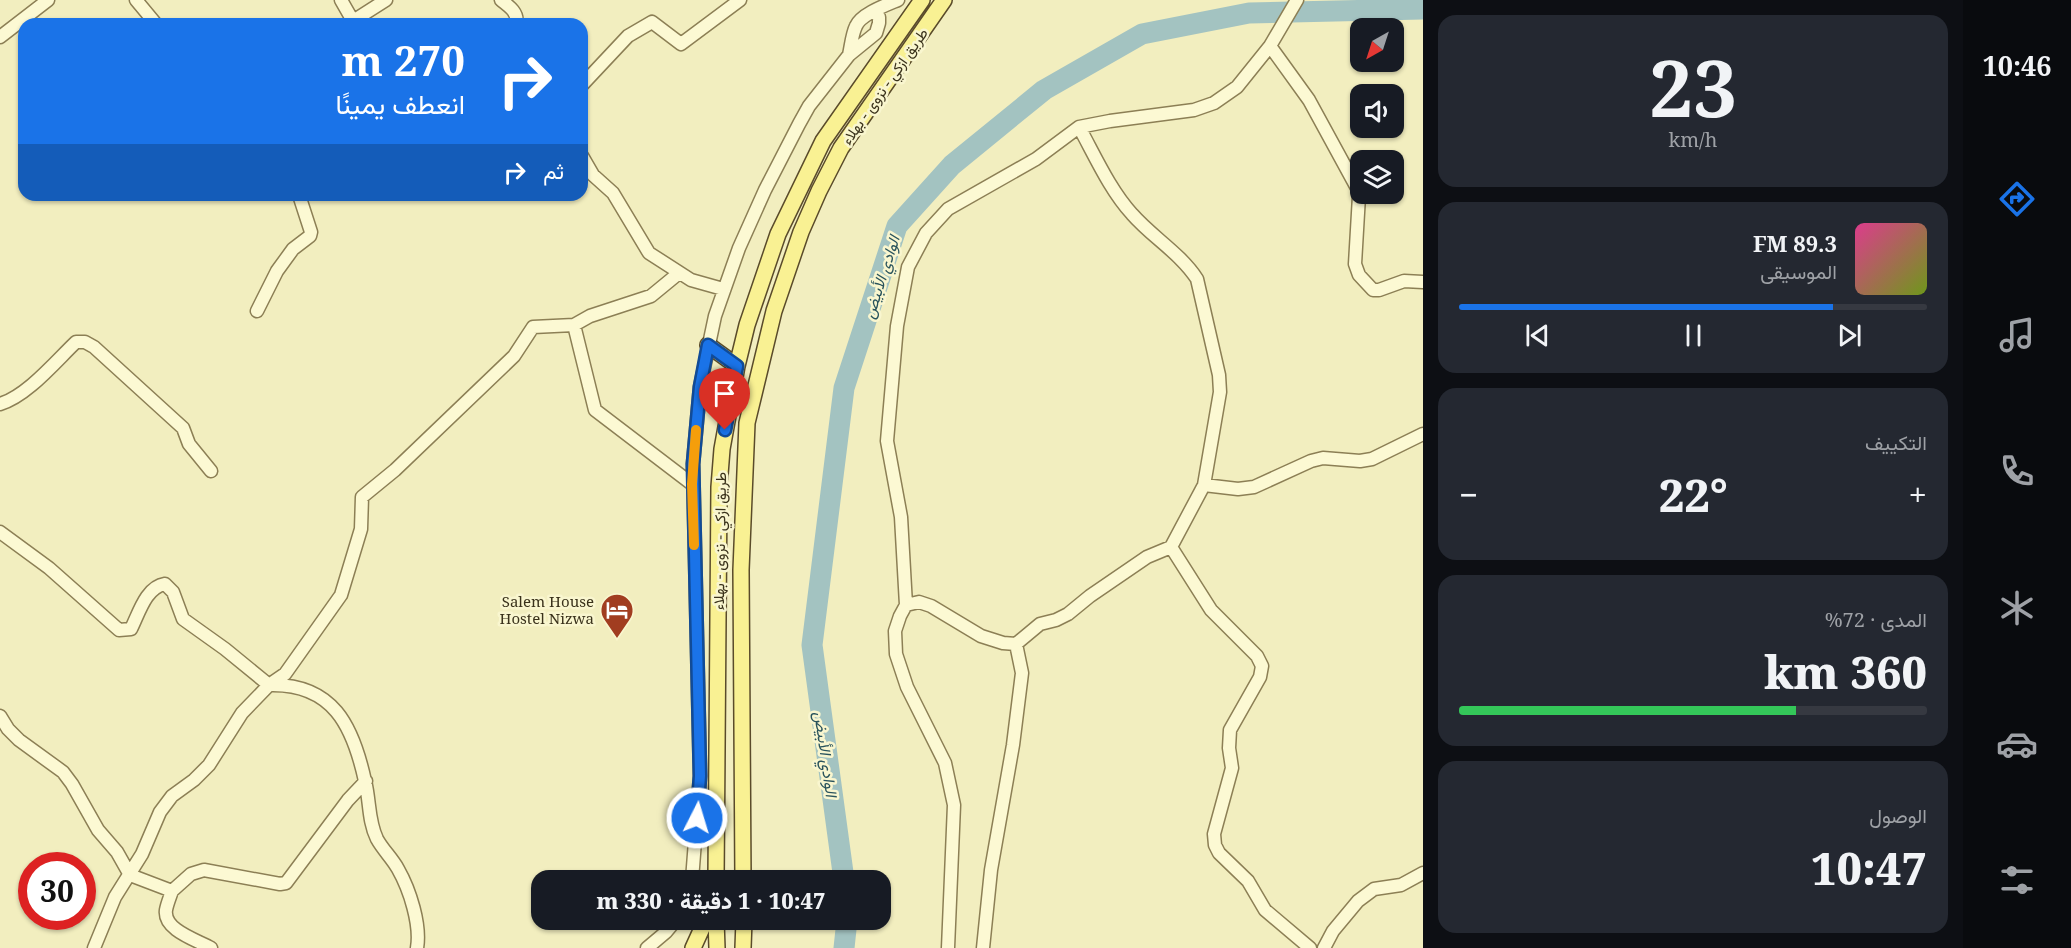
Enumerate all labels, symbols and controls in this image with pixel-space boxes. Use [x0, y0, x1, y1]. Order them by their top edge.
north arrow [1350, 18, 1404, 72]
map controls [1350, 18, 1404, 204]
street label: طريق ازكي - نزوى - بهلاء [836, 23, 935, 151]
text: 270 m [341, 31, 465, 88]
text: 23 [1649, 34, 1737, 140]
icon: right [486, 42, 564, 120]
text: 10:46 [1982, 47, 2052, 84]
button: sound [1350, 84, 1404, 138]
text: انعطف يمينًا [335, 85, 465, 122]
text: km/h [1668, 126, 1718, 153]
button: layers [1350, 150, 1404, 204]
text: ثم [543, 155, 564, 185]
icon: right [498, 156, 531, 189]
icon: directions [1996, 178, 2038, 220]
text: 89.3 FM [1753, 228, 1837, 258]
water label: الوادي الأبيض [857, 231, 908, 322]
text: الموسيقى [1760, 258, 1837, 285]
icon: music [1996, 314, 2038, 356]
icon: previous [1521, 319, 1554, 352]
icon: pause [1677, 319, 1710, 352]
icon: next [1833, 319, 1866, 352]
pin [699, 368, 750, 430]
icon: arrive [708, 377, 741, 410]
text: التكييف [1865, 429, 1927, 456]
icon: phone [1996, 450, 2038, 492]
text: 22° [1659, 464, 1728, 525]
street label: طريق ازكي - نزوى - بهلاء [708, 471, 734, 610]
text: − [1459, 472, 1478, 517]
text: + [1909, 472, 1927, 517]
icon: climate [1996, 587, 2038, 629]
place label: Salem House Hostel Nizwa [500, 591, 594, 628]
hotel icon: Salem House Hostel Nizwa [599, 592, 635, 639]
text: المدى · 72% [1825, 606, 1927, 633]
text: 360 km [1764, 641, 1927, 702]
water label: الوادي الأبيض [806, 710, 843, 801]
icon: car [1996, 723, 2038, 765]
position arrow [665, 786, 729, 850]
text: الوصول [1869, 802, 1927, 829]
text: 10:47 [1811, 837, 1927, 898]
speed limit sign: 30 [18, 852, 96, 930]
icon: filters [1996, 859, 2038, 901]
text: 10:47 · 1 دقيقة · 330 m [597, 885, 825, 915]

